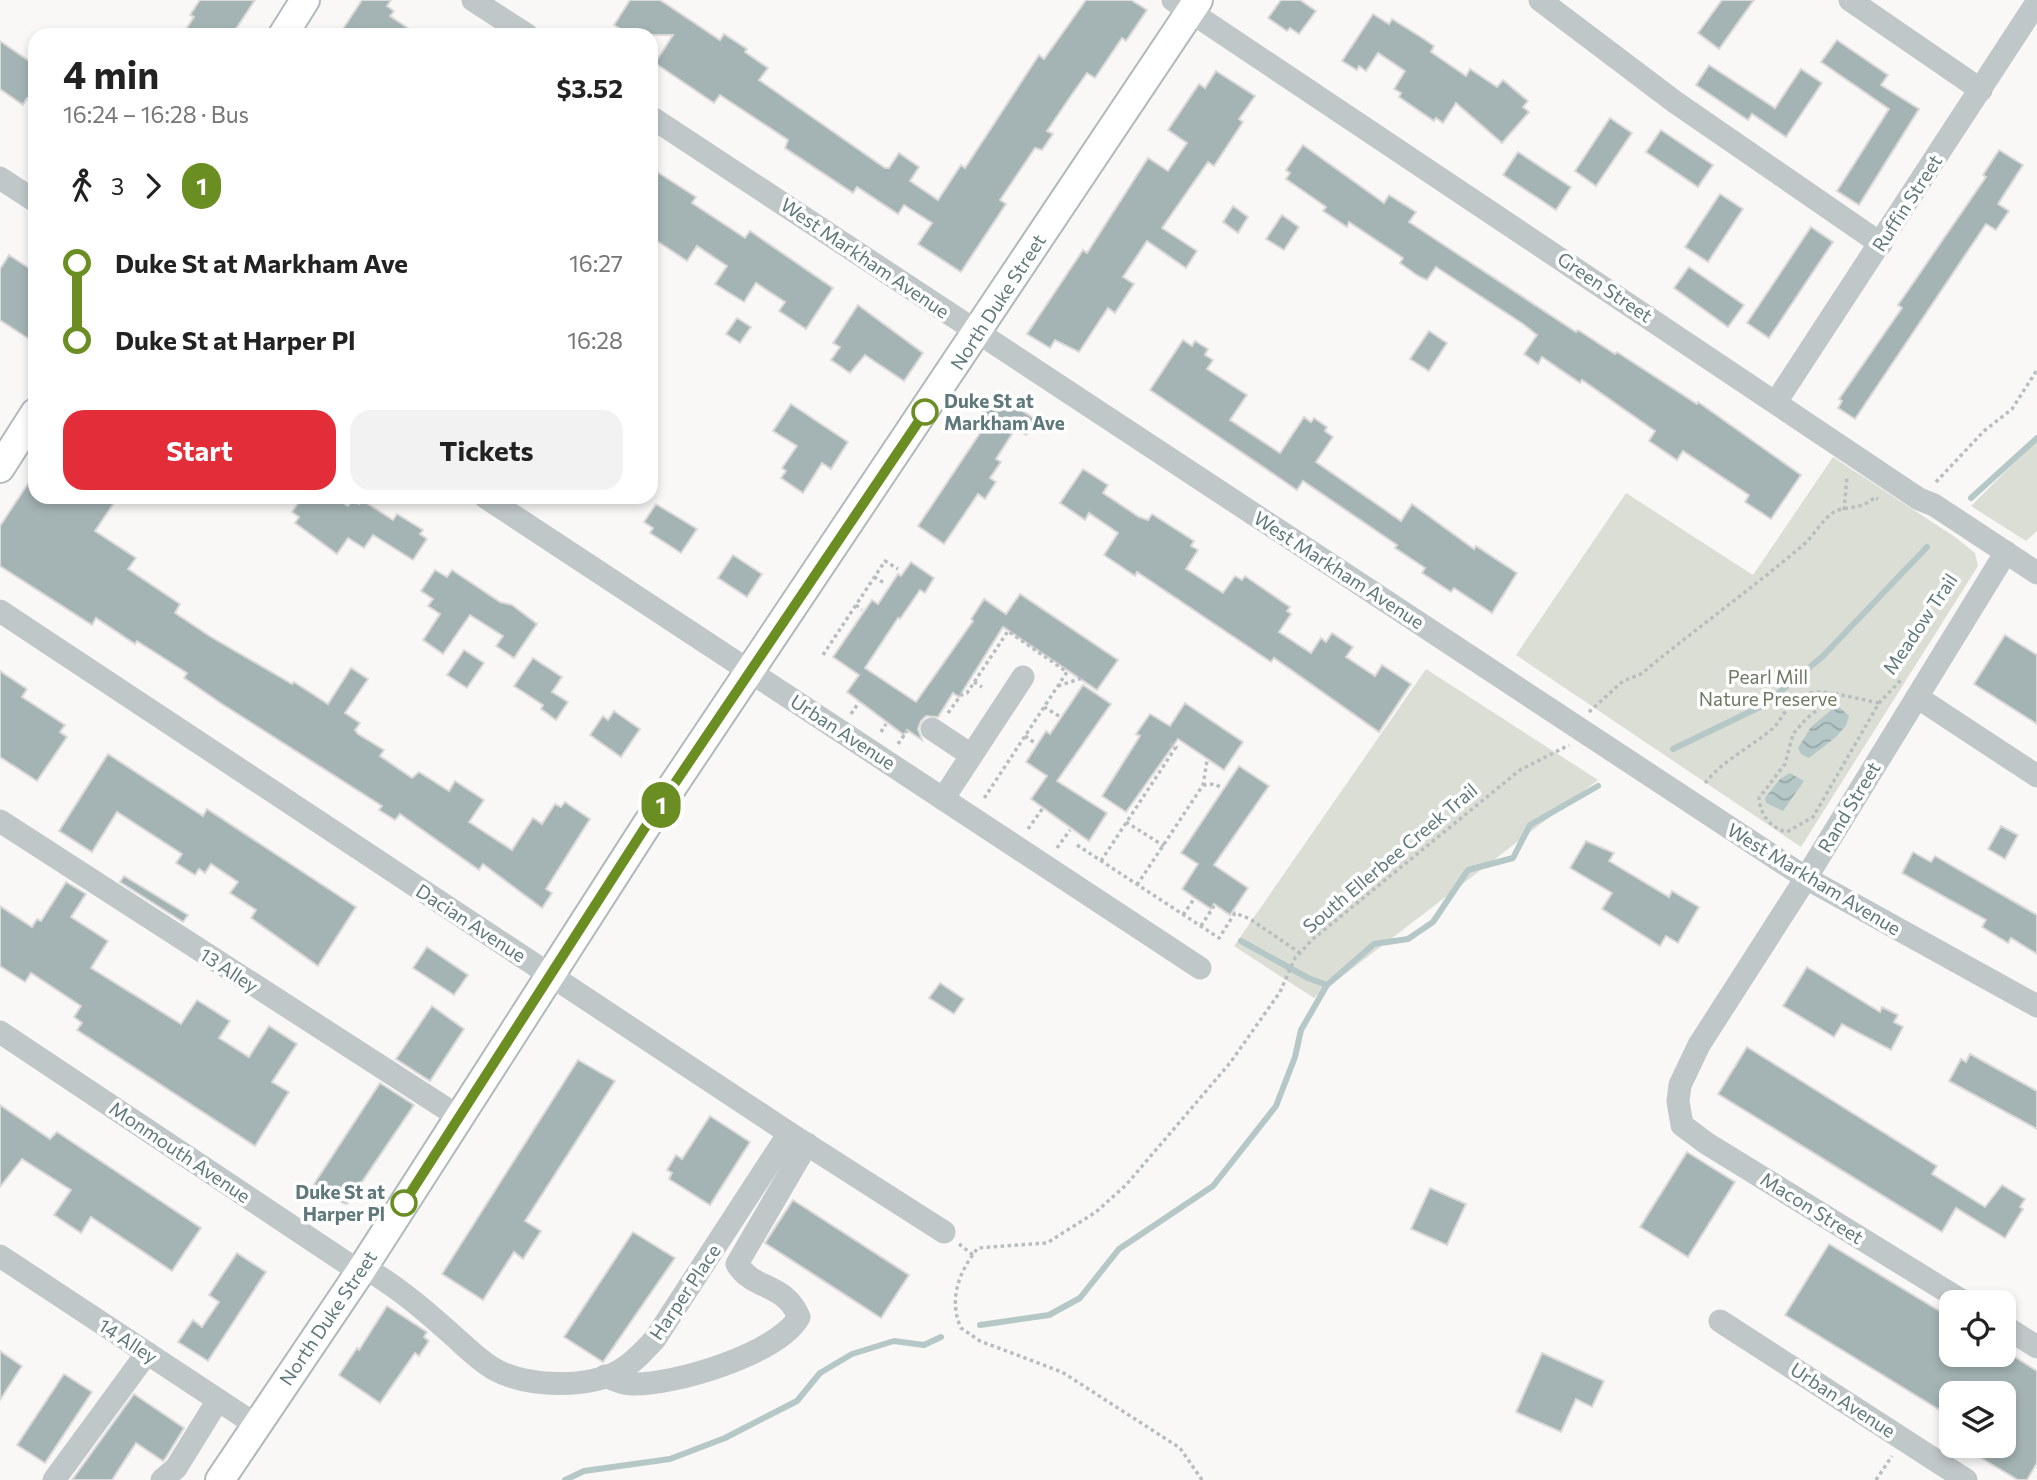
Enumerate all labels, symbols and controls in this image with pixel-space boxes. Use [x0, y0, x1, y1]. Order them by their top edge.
text: 4 min [63, 50, 159, 97]
text: $3.52 [556, 72, 623, 103]
text: 16:24 – 16:28 · Bus [63, 100, 249, 128]
street label: Ruffin Street [1867, 150, 1947, 256]
icon: walk [63, 167, 101, 205]
icon: forward [134, 167, 172, 205]
text: 1 [196, 171, 207, 200]
text: 3 [111, 172, 124, 200]
street label: West Markham Avenue [777, 193, 954, 323]
street label: North Duke Street [945, 229, 1050, 374]
street label: Green Street [1553, 246, 1657, 327]
text: Duke St at Markham Ave [115, 247, 408, 278]
text: 16:27 [569, 249, 623, 277]
text: Duke St at Harper Pl [115, 324, 355, 355]
text: 16:28 [567, 326, 623, 354]
place label: Duke St at Markham Ave [944, 389, 1065, 434]
marker: Duke St at Markham Ave [912, 399, 938, 425]
button: Start [63, 410, 336, 490]
button: Tickets [350, 410, 623, 490]
street label: West Markham Avenue [1250, 506, 1429, 633]
street label: Meadow Trail [1877, 569, 1962, 678]
park label: Pearl Mill Nature Preserve [1699, 665, 1837, 710]
street label: Urban Avenue [786, 689, 900, 774]
street label: Rand Street [1812, 757, 1885, 856]
street label: South Ellerbee Creek Trail [1298, 778, 1482, 937]
line badge: 1 [638, 782, 684, 828]
text: 1 [656, 790, 666, 819]
street label: West Markham Avenue [1723, 818, 1905, 939]
street label: Dacian Avenue [412, 879, 530, 967]
street label: 13 Alley [196, 942, 263, 997]
street label: Monmouth Avenue [106, 1096, 255, 1207]
street label: Macon Street [1757, 1167, 1868, 1248]
place label: Duke St at Harper Pl [295, 1180, 385, 1225]
marker: Duke St at Harper Pl [391, 1190, 417, 1216]
street label: Harper Place [644, 1240, 725, 1344]
street label: North Duke Street [274, 1246, 381, 1389]
map controls [1939, 1290, 2016, 1458]
button: locate [1939, 1290, 2016, 1367]
street label: 14 Alley [95, 1313, 162, 1368]
street label: Urban Avenue [1786, 1357, 1900, 1442]
button: layers [1939, 1381, 2016, 1458]

